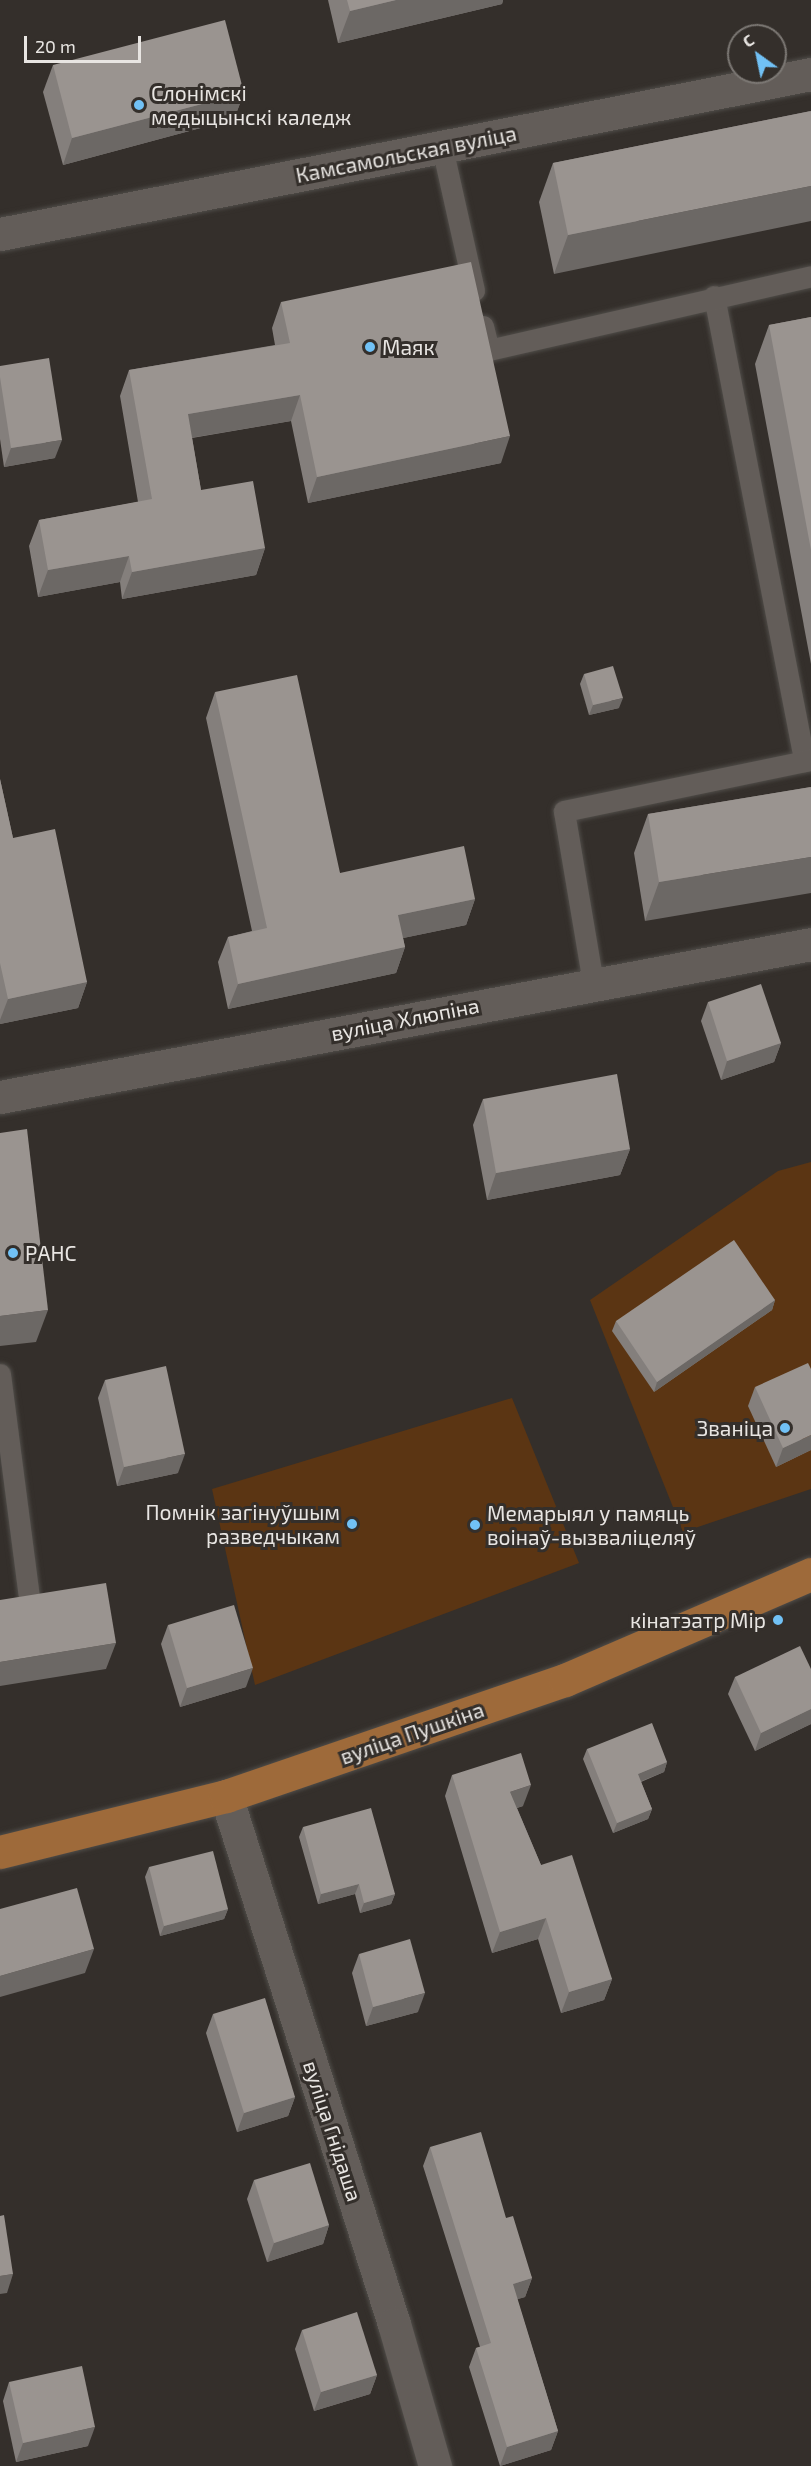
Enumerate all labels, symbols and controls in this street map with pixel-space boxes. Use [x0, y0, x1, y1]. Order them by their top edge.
scale bar [27, 24, 144, 62]
north arrow [727, 24, 787, 84]
text: С [739, 30, 757, 51]
text: 20 m [35, 35, 76, 57]
place label: Слонімскі медыцынскі каледж [151, 80, 351, 130]
marker: Слонімскі медыцынскі каледж [132, 98, 146, 112]
street label: Камсамольская вуліца [294, 120, 518, 188]
place label: Маяк [382, 334, 435, 360]
marker: Маяк [363, 340, 377, 354]
street label: вуліца Хлюпіна [329, 992, 481, 1046]
place label: РАНС [25, 1240, 76, 1266]
marker: РАНС [6, 1246, 20, 1260]
place label: Званіца [697, 1415, 773, 1441]
marker: Званіца [778, 1421, 792, 1435]
place label: Помнік загінуўшым разведчыкам [145, 1499, 340, 1549]
place label: Мемарыял у памяць воінаў-вызваліцеляў [487, 1500, 696, 1550]
marker: Помнік загінуўшым разведчыкам [345, 1517, 359, 1531]
marker: Мемарыял у памяць воінаў-вызваліцеляў [468, 1518, 482, 1532]
place label: кінатэатр Мір [630, 1607, 766, 1633]
marker: кінатэатр Мір [771, 1613, 785, 1627]
street label: вуліца Пушкіна [337, 1697, 487, 1769]
street label: вуліца Гнідаша [298, 2057, 368, 2205]

